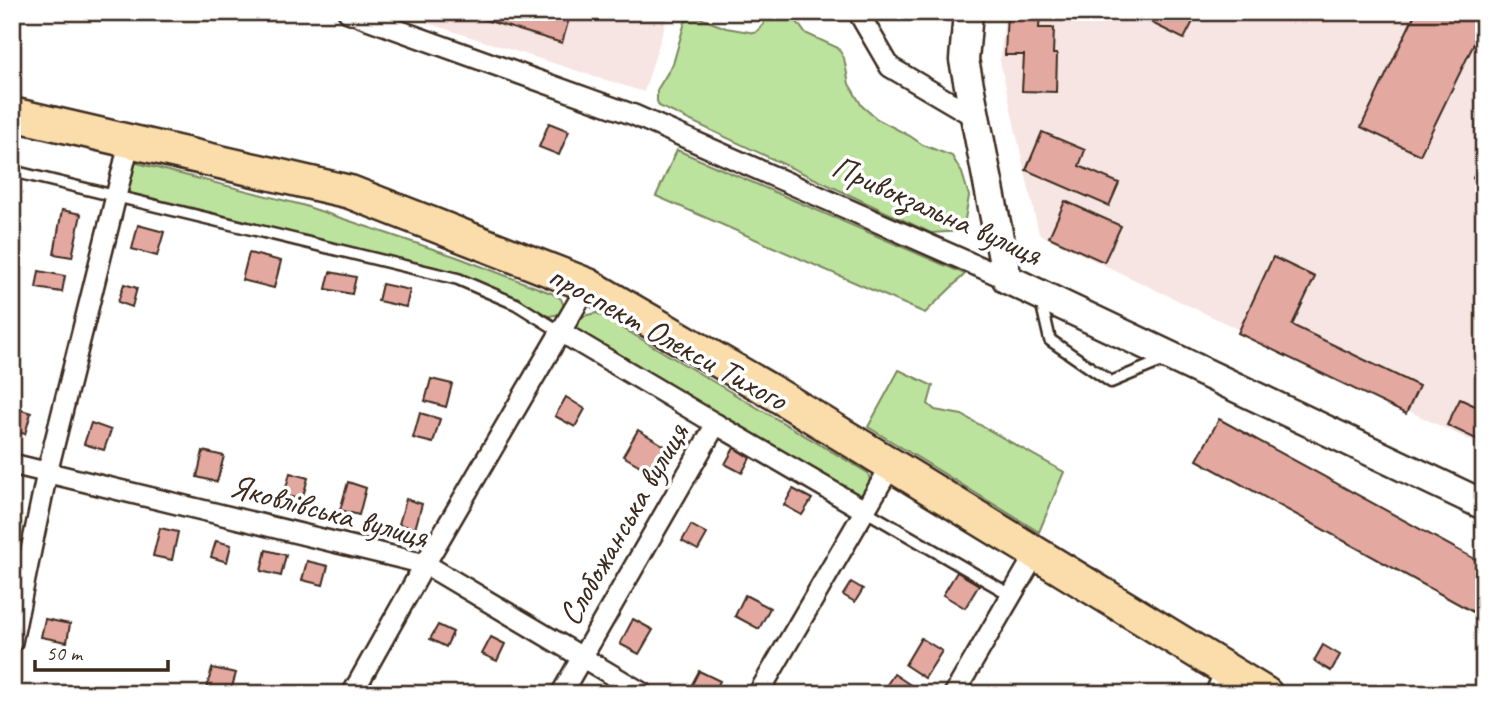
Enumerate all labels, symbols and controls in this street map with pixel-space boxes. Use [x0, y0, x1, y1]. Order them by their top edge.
street label: Привокзальна вулиця [826, 145, 1049, 275]
street label: проспект Олекси Тихого [541, 254, 797, 421]
street label: Слобожанська вулиця [548, 415, 698, 633]
street label: Яковлівська вулиця [225, 464, 434, 558]
scale bar [35, 629, 168, 673]
text: 50 m [46, 640, 84, 666]

